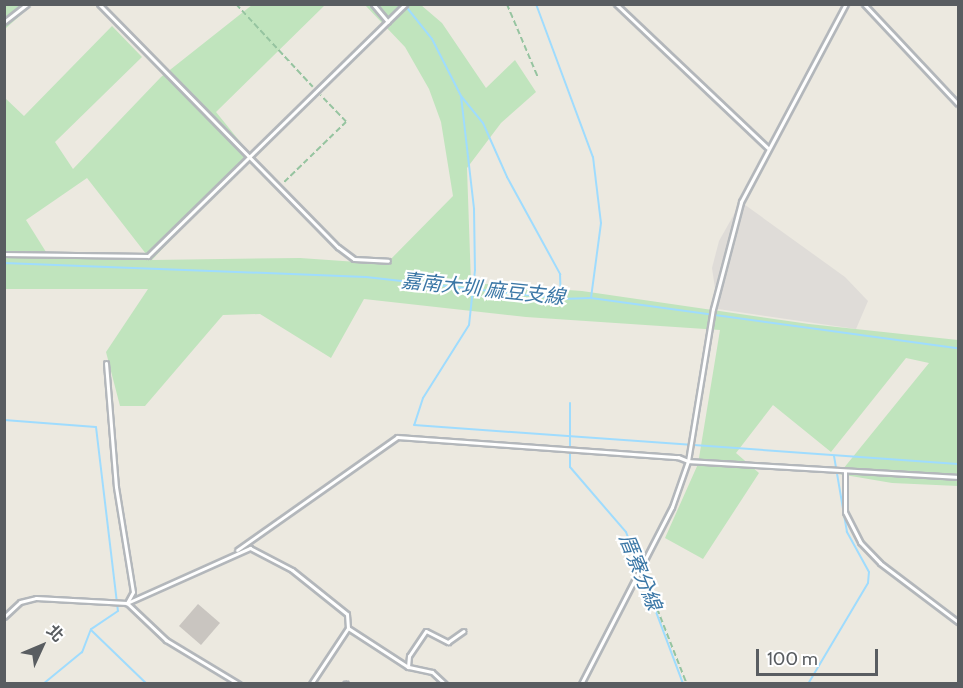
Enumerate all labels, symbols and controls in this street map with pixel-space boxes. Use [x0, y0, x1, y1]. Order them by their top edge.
water label: 嘉南大圳 麻豆支線 [400, 268, 566, 310]
water label: 厝寮分線 [614, 530, 666, 614]
north arrow [12, 616, 72, 676]
text: 北 [43, 621, 68, 646]
scale bar [759, 637, 880, 675]
text: 100 m [767, 648, 818, 670]

